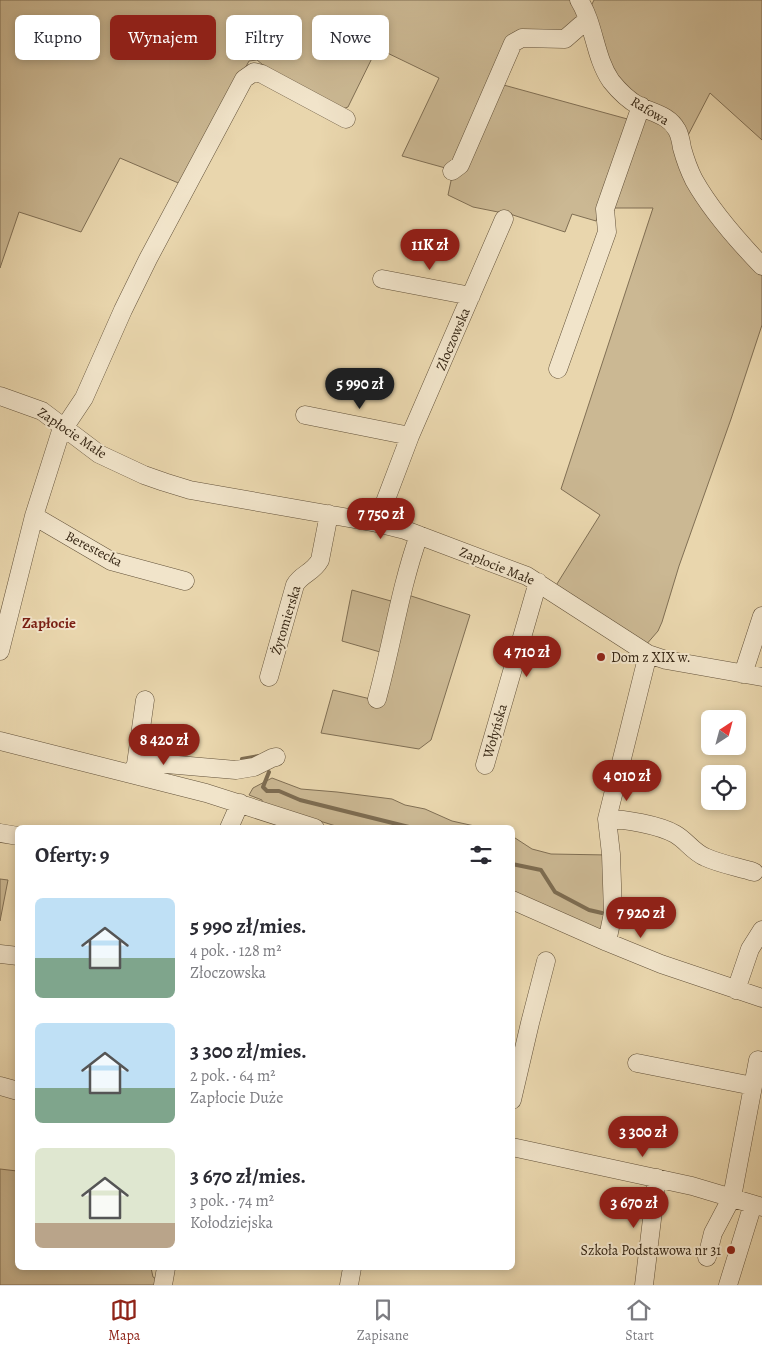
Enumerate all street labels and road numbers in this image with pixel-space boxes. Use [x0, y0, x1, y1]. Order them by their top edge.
street label: Rafowa [627, 92, 673, 130]
street label: Złoczowska [431, 304, 475, 373]
street label: Zapłocie Małe [34, 403, 110, 463]
street label: Berestecka [62, 527, 126, 572]
street label: Zapłocie Małe [456, 542, 538, 590]
street label: Żytomierska [266, 583, 306, 657]
street label: Wołyńska [478, 701, 512, 761]

